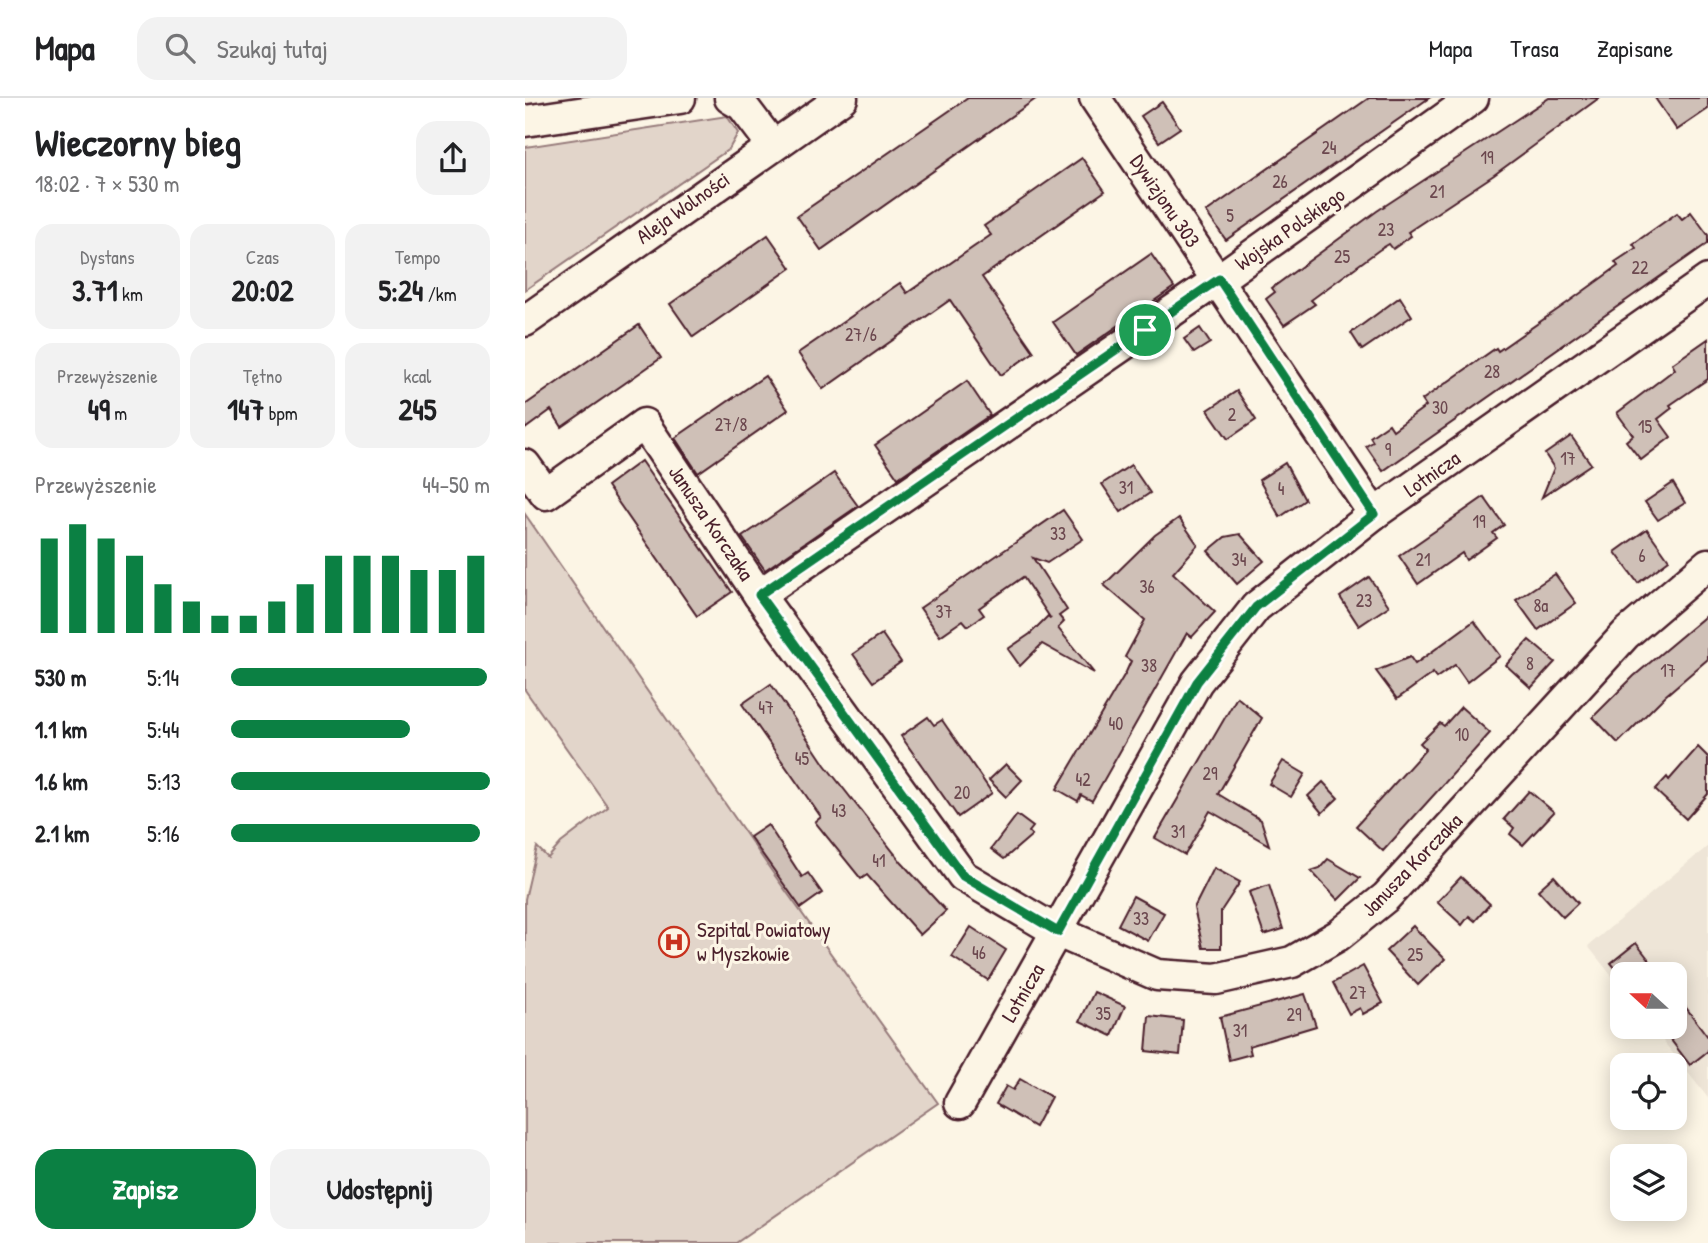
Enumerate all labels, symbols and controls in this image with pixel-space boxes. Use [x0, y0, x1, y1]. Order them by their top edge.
search box [137, 17, 627, 80]
text: Mapa [35, 26, 95, 70]
icon: search [161, 29, 199, 67]
text: Szukaj tutaj [217, 31, 328, 66]
text: Mapa [1429, 32, 1472, 64]
text: Trasa [1510, 32, 1559, 64]
text: Zapisane [1597, 32, 1673, 64]
text: Wieczorny bieg [35, 116, 241, 168]
button: share [416, 121, 490, 195]
house number: 24 [1321, 135, 1337, 160]
house number: 19 [1480, 145, 1494, 170]
street label: Dywizjonu 303 [1124, 148, 1207, 253]
street label: Aleja Wolności [630, 165, 735, 250]
text: 18:02 · 7 × 530 m [35, 168, 179, 199]
house number: 26 [1272, 169, 1288, 194]
house number: 21 [1430, 179, 1444, 204]
street label: Wojska Polskiego [1229, 180, 1350, 277]
house number: 5 [1226, 203, 1234, 228]
house number: 23 [1378, 217, 1394, 242]
text: Dystans [80, 244, 135, 270]
text: Czas [246, 244, 279, 270]
text: Tempo [395, 244, 440, 270]
house number: 25 [1334, 244, 1350, 269]
house number: 22 [1632, 255, 1649, 280]
text: 3.71 [72, 270, 118, 310]
text: 20:02 [232, 270, 293, 310]
text: 5:24 [378, 270, 423, 310]
text: km [118, 281, 143, 307]
text: /km [423, 281, 457, 307]
pin [1115, 300, 1175, 360]
icon: arrive [1126, 311, 1164, 349]
house number: 27/6 [845, 322, 877, 347]
house number: 28 [1484, 359, 1500, 384]
text: Przewyższenie [57, 363, 158, 389]
text: Tętno [243, 363, 282, 389]
text: kcal [404, 363, 431, 389]
text: 49 [88, 389, 110, 429]
text: 147 [227, 389, 264, 429]
text: 245 [399, 389, 436, 429]
house number: 30 [1432, 395, 1448, 420]
text: m [110, 400, 127, 426]
text: bpm [264, 400, 298, 426]
house number: 2 [1228, 402, 1237, 427]
house number: 27/8 [715, 412, 748, 437]
house number: 15 [1638, 414, 1652, 439]
house number: 9 [1385, 437, 1392, 462]
street label: Lotnicza [1398, 444, 1466, 504]
house number: 17 [1560, 446, 1576, 471]
street label: Janusza Korczaka [662, 459, 761, 586]
text: Przewyższenie [35, 469, 157, 500]
text: 44–50 m [422, 469, 490, 500]
house number: 31 [1119, 475, 1133, 500]
house number: 4 [1278, 476, 1285, 501]
house number: 19 [1472, 509, 1486, 534]
house number: 33 [1050, 521, 1066, 546]
house number: 6 [1638, 543, 1646, 568]
house number: 34 [1232, 547, 1247, 572]
house number: 21 [1416, 547, 1430, 572]
house number: 36 [1139, 574, 1155, 599]
house number: 23 [1356, 588, 1372, 613]
house number: 8a [1534, 593, 1548, 618]
house number: 37 [936, 599, 953, 624]
house number: 8 [1526, 651, 1534, 676]
house number: 38 [1141, 653, 1157, 678]
house number: 17 [1660, 658, 1676, 683]
text: 530 m [35, 662, 86, 693]
text: 5:14 [147, 662, 179, 693]
house number: 47 [758, 695, 774, 720]
house number: 40 [1109, 711, 1123, 736]
text: 1.1 km [35, 714, 87, 745]
text: 5:44 [147, 714, 179, 745]
house number: 10 [1455, 722, 1469, 747]
house number: 45 [795, 746, 810, 771]
house number: 29 [1202, 761, 1218, 786]
text: 1.6 km [35, 766, 88, 797]
text: 5:13 [147, 766, 181, 797]
house number: 42 [1075, 767, 1091, 792]
house number: 20 [954, 780, 970, 805]
house number: 43 [832, 798, 846, 823]
street label: Janusza Korczaka [1355, 806, 1469, 923]
text: 2.1 km [35, 818, 90, 849]
text: 5:16 [147, 818, 180, 849]
house number: 31 [1171, 819, 1185, 844]
house number: 41 [872, 848, 886, 873]
house number: 33 [1133, 906, 1149, 931]
place label: Szpital Powiatowy w Myszkowie [697, 915, 831, 968]
hospital icon: Szpital Powiatowy w Myszkowie [657, 925, 691, 959]
house number: 46 [972, 940, 986, 965]
house number: 25 [1407, 942, 1423, 967]
street label: Lotnicza [994, 958, 1051, 1027]
north arrow [1610, 962, 1687, 1040]
map controls [1610, 962, 1687, 1221]
house number: 27 [1349, 980, 1367, 1005]
house number: 35 [1095, 1001, 1111, 1026]
house number: 29 [1286, 1002, 1302, 1027]
house number: 31 [1233, 1018, 1247, 1043]
button: locate [1610, 1053, 1687, 1130]
button: layers [1610, 1144, 1687, 1221]
button: Zapisz [35, 1149, 256, 1229]
button: Udostępnij [270, 1149, 490, 1229]

